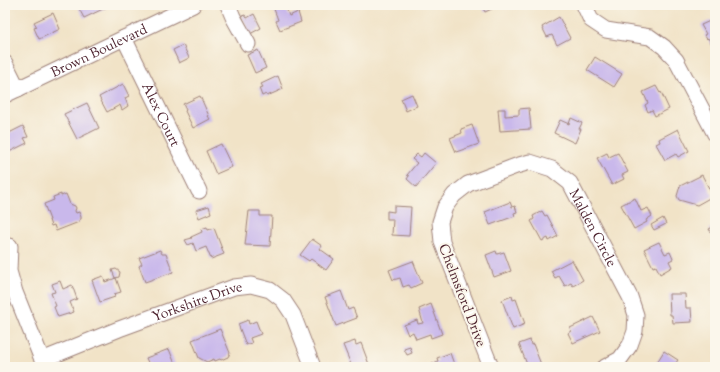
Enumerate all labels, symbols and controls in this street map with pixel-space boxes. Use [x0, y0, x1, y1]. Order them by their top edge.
street label: Brown Boulevard [48, 20, 151, 83]
street label: Alex Court [135, 80, 184, 151]
street label: Malden Circle [563, 186, 620, 271]
street label: Chelmsford Drive [432, 241, 490, 350]
street label: Yorkshire Drive [149, 278, 244, 328]

